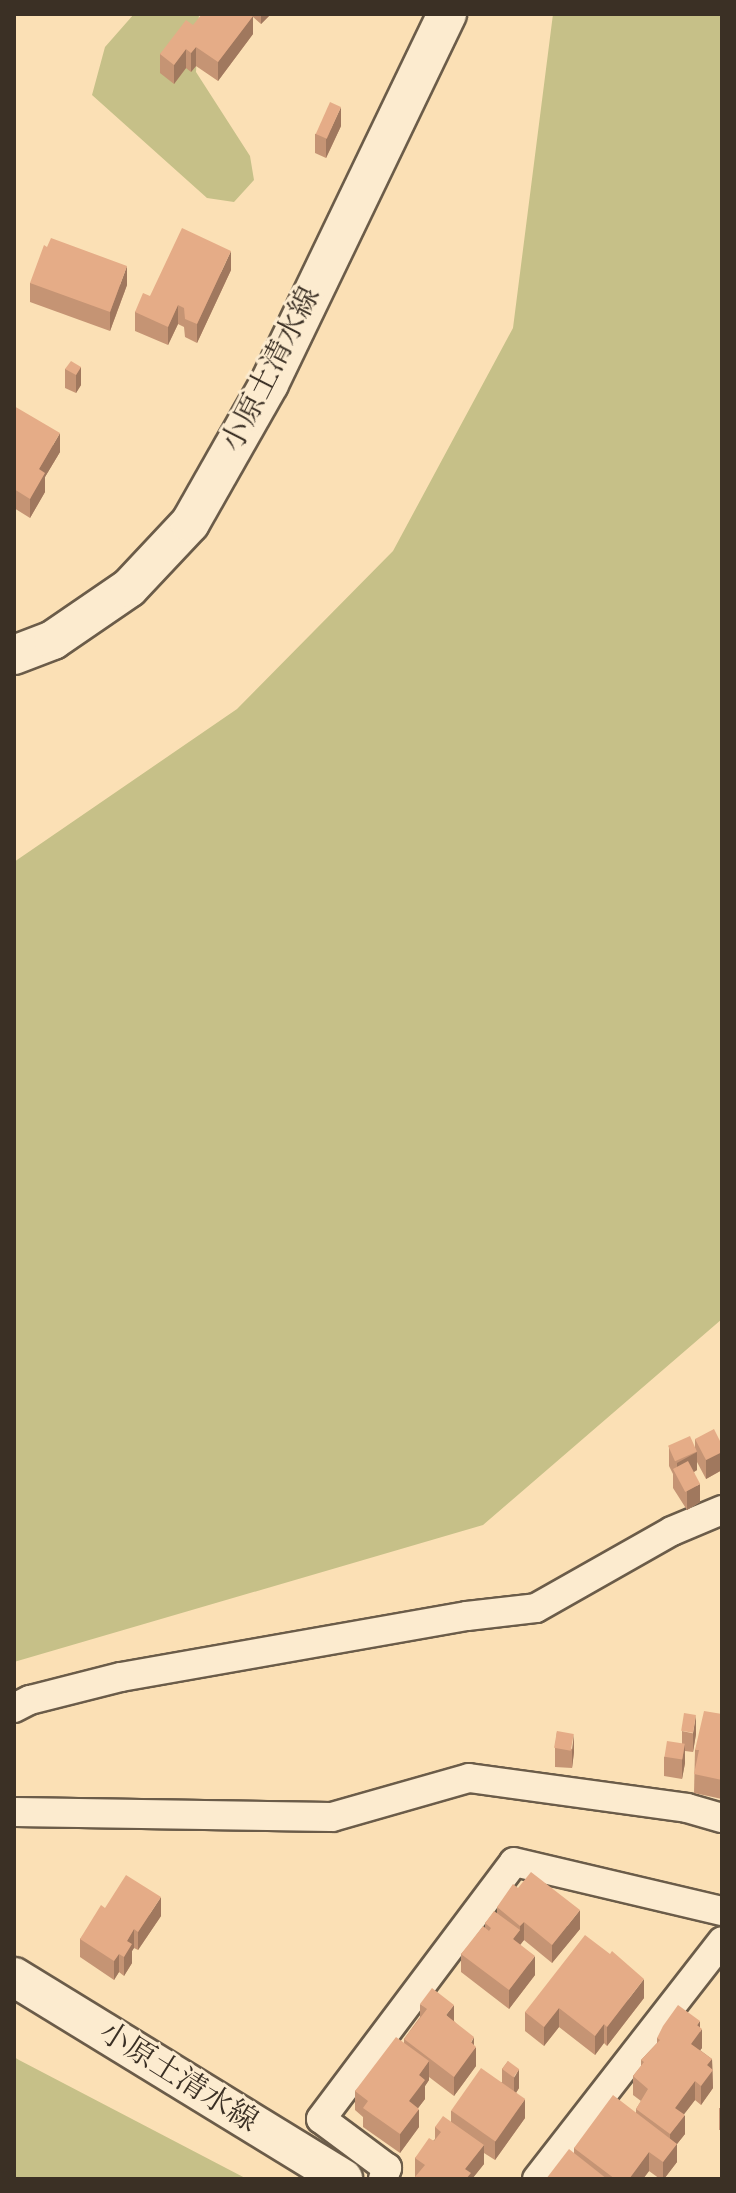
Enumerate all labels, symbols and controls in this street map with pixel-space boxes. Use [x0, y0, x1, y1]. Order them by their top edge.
street label: 小原土清水線 [215, 282, 329, 458]
street label: 小原土清水線 [92, 2015, 264, 2141]

